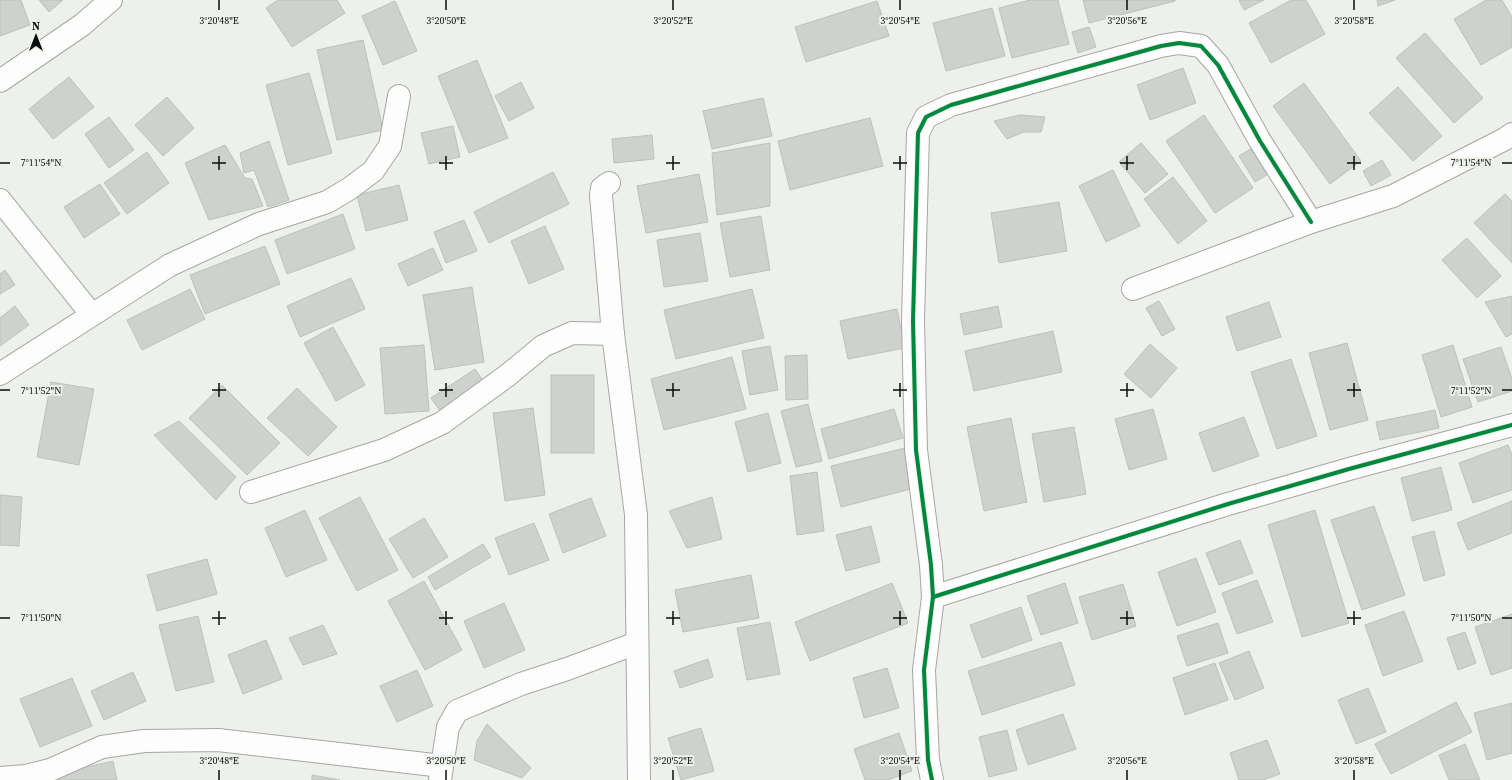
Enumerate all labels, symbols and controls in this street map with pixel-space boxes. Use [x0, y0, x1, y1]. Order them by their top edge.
text: 3°20'48"E [199, 14, 239, 27]
text: 3°20'50"E [426, 14, 466, 27]
text: 3°20'52"E [653, 14, 693, 27]
text: 3°20'54"E [880, 14, 920, 27]
text: 3°20'56"E [1107, 14, 1147, 27]
text: 3°20'58"E [1334, 14, 1374, 27]
north arrow [16, 16, 56, 56]
text: N [32, 19, 40, 34]
text: 7°11'54"N [20, 156, 62, 169]
text: 7°11'54"N [1450, 156, 1492, 169]
text: 7°11'52"N [20, 384, 62, 397]
text: 7°11'52"N [1450, 384, 1492, 397]
text: 7°11'50"N [20, 611, 62, 624]
text: 7°11'50"N [1450, 611, 1492, 624]
text: 3°20'48"E [199, 754, 239, 767]
text: 3°20'50"E [426, 754, 466, 767]
text: 3°20'52"E [653, 754, 693, 767]
text: 3°20'54"E [880, 754, 920, 767]
text: 3°20'56"E [1107, 754, 1147, 767]
text: 3°20'58"E [1334, 754, 1374, 767]

